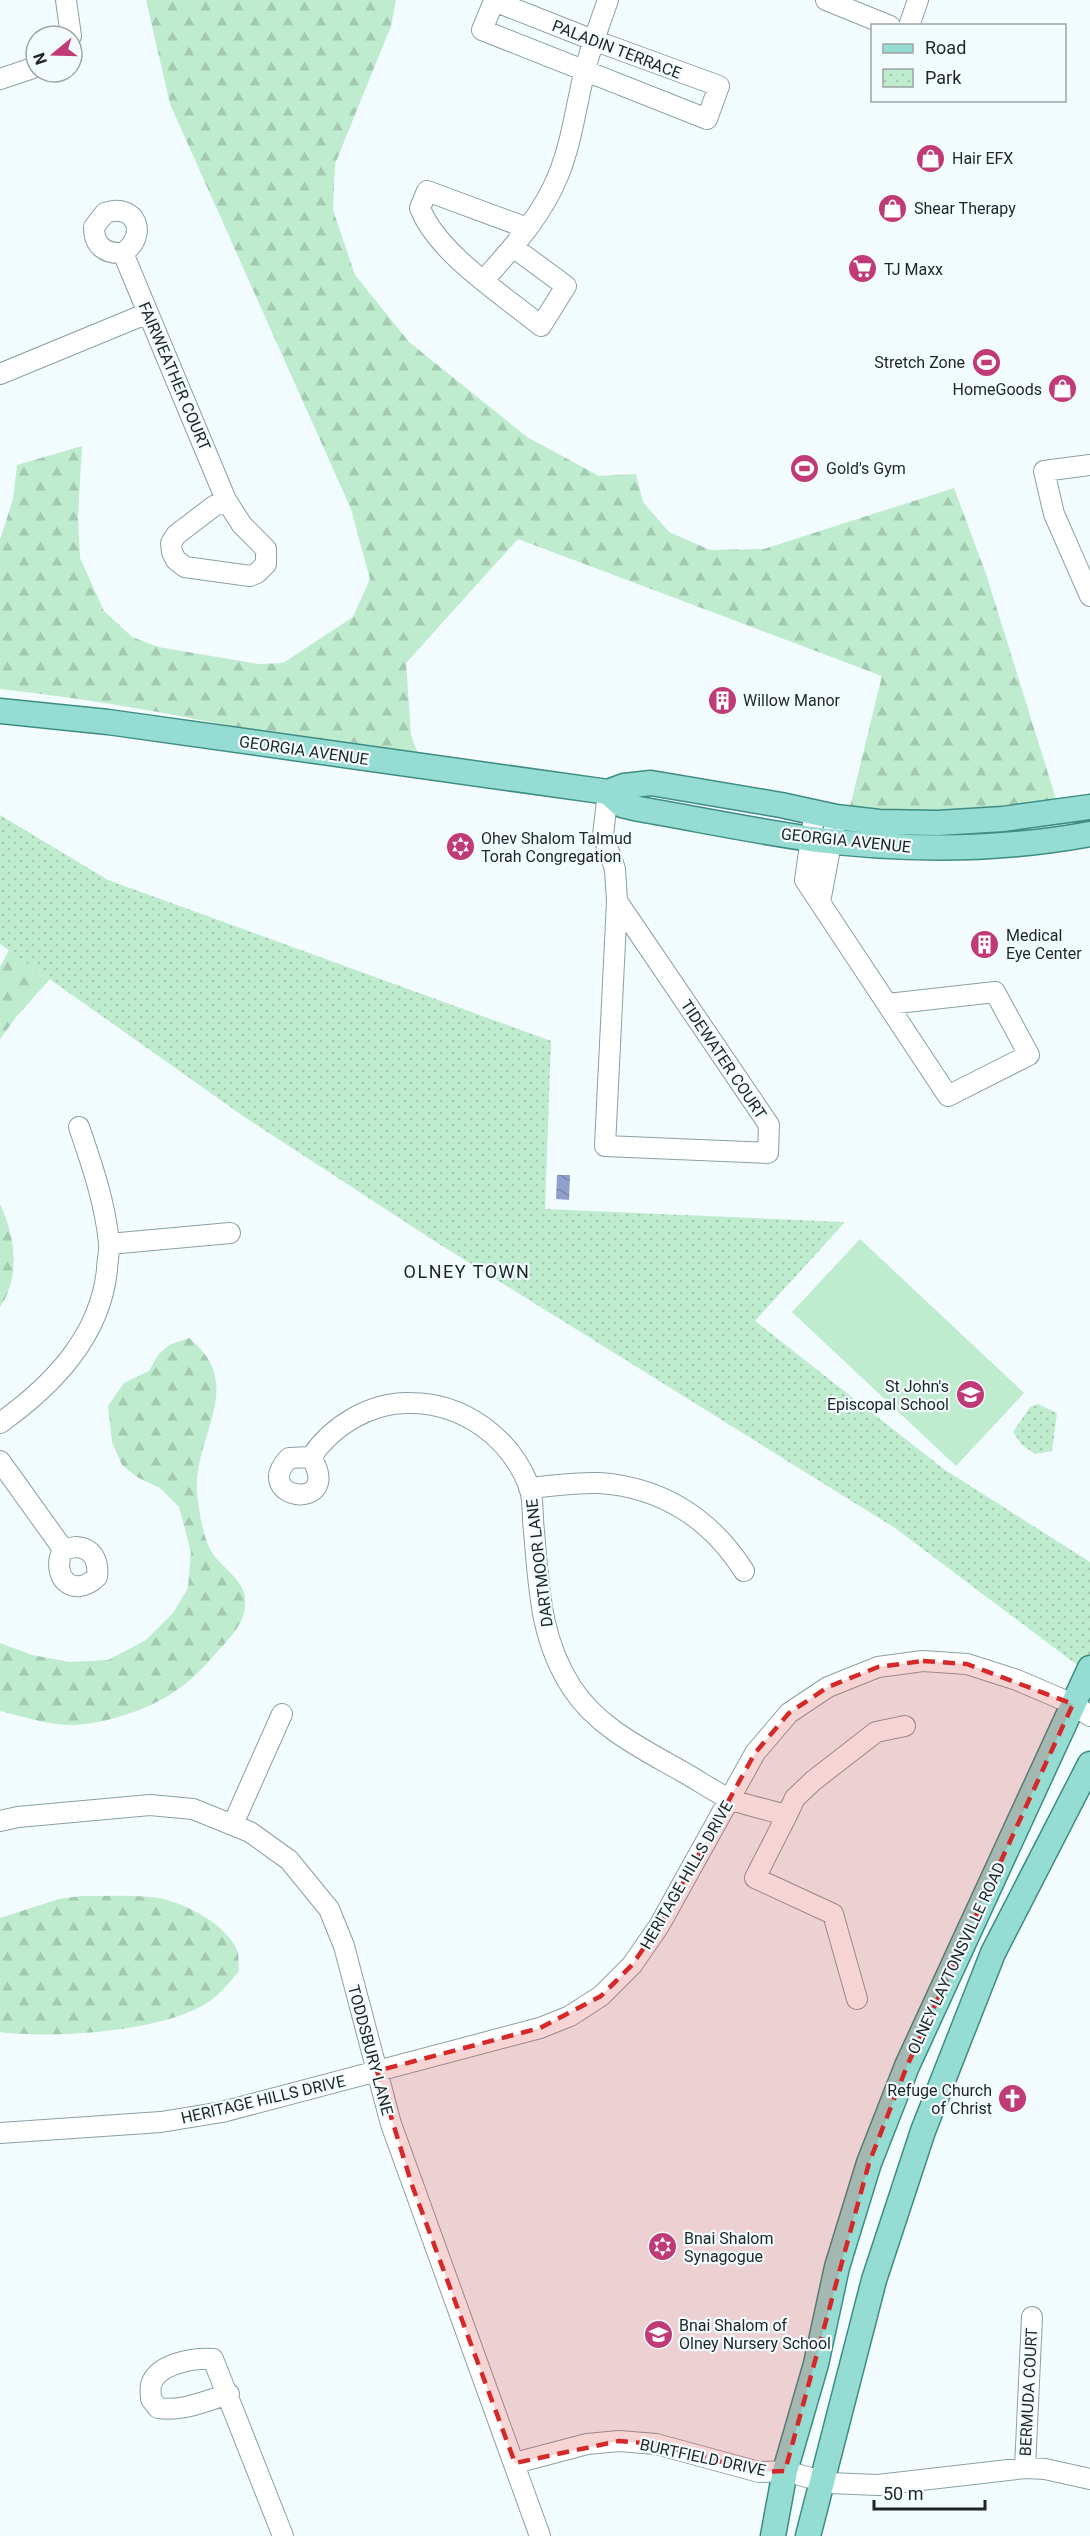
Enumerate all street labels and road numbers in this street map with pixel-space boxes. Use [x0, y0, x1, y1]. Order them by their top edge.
street label: PALADIN TERRACE [550, 16, 684, 83]
street label: FAIRWEATHER COURT [135, 299, 215, 454]
street label: GEORGIA AVENUE [238, 732, 370, 769]
street label: GEORGIA AVENUE [780, 824, 912, 857]
street label: TIDEWATER COURT [677, 996, 771, 1123]
street label: DARTMOOR LANE [522, 1498, 557, 1628]
street label: HERITAGE HILLS DRIVE [636, 1798, 737, 1953]
street label: OLNEY LAYTONSVILLE ROAD [904, 1859, 1009, 2057]
street label: TODDSBURY LANE [344, 1983, 397, 2117]
street label: HERITAGE HILLS DRIVE [179, 2071, 347, 2128]
street label: BERMUDA COURT [1016, 2327, 1041, 2457]
street label: BURTFIELD DRIVE [638, 2435, 768, 2480]

